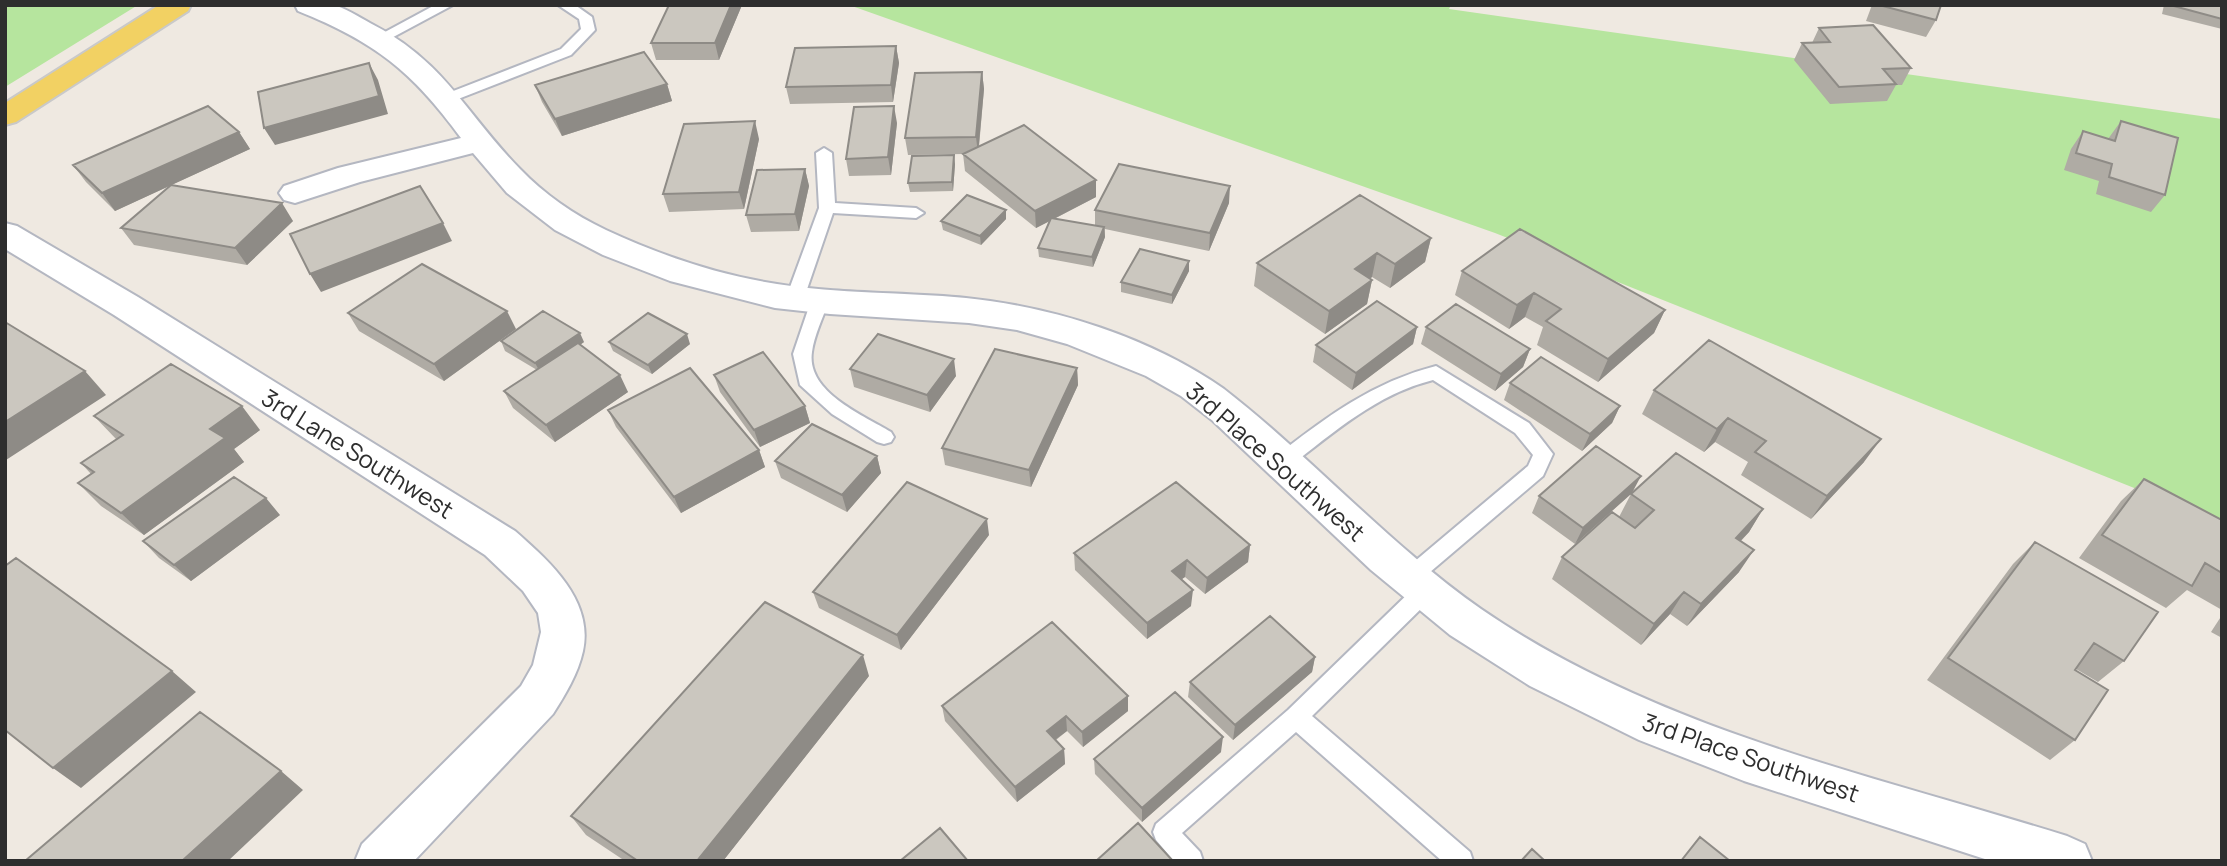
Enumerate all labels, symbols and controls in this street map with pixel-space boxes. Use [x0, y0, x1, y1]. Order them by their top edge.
street label: 3rd Place Southwest [1179, 374, 1373, 548]
street label: 3rd Lane Southwest [256, 381, 460, 525]
street label: 3rd Place Southwest [1638, 704, 1864, 810]

